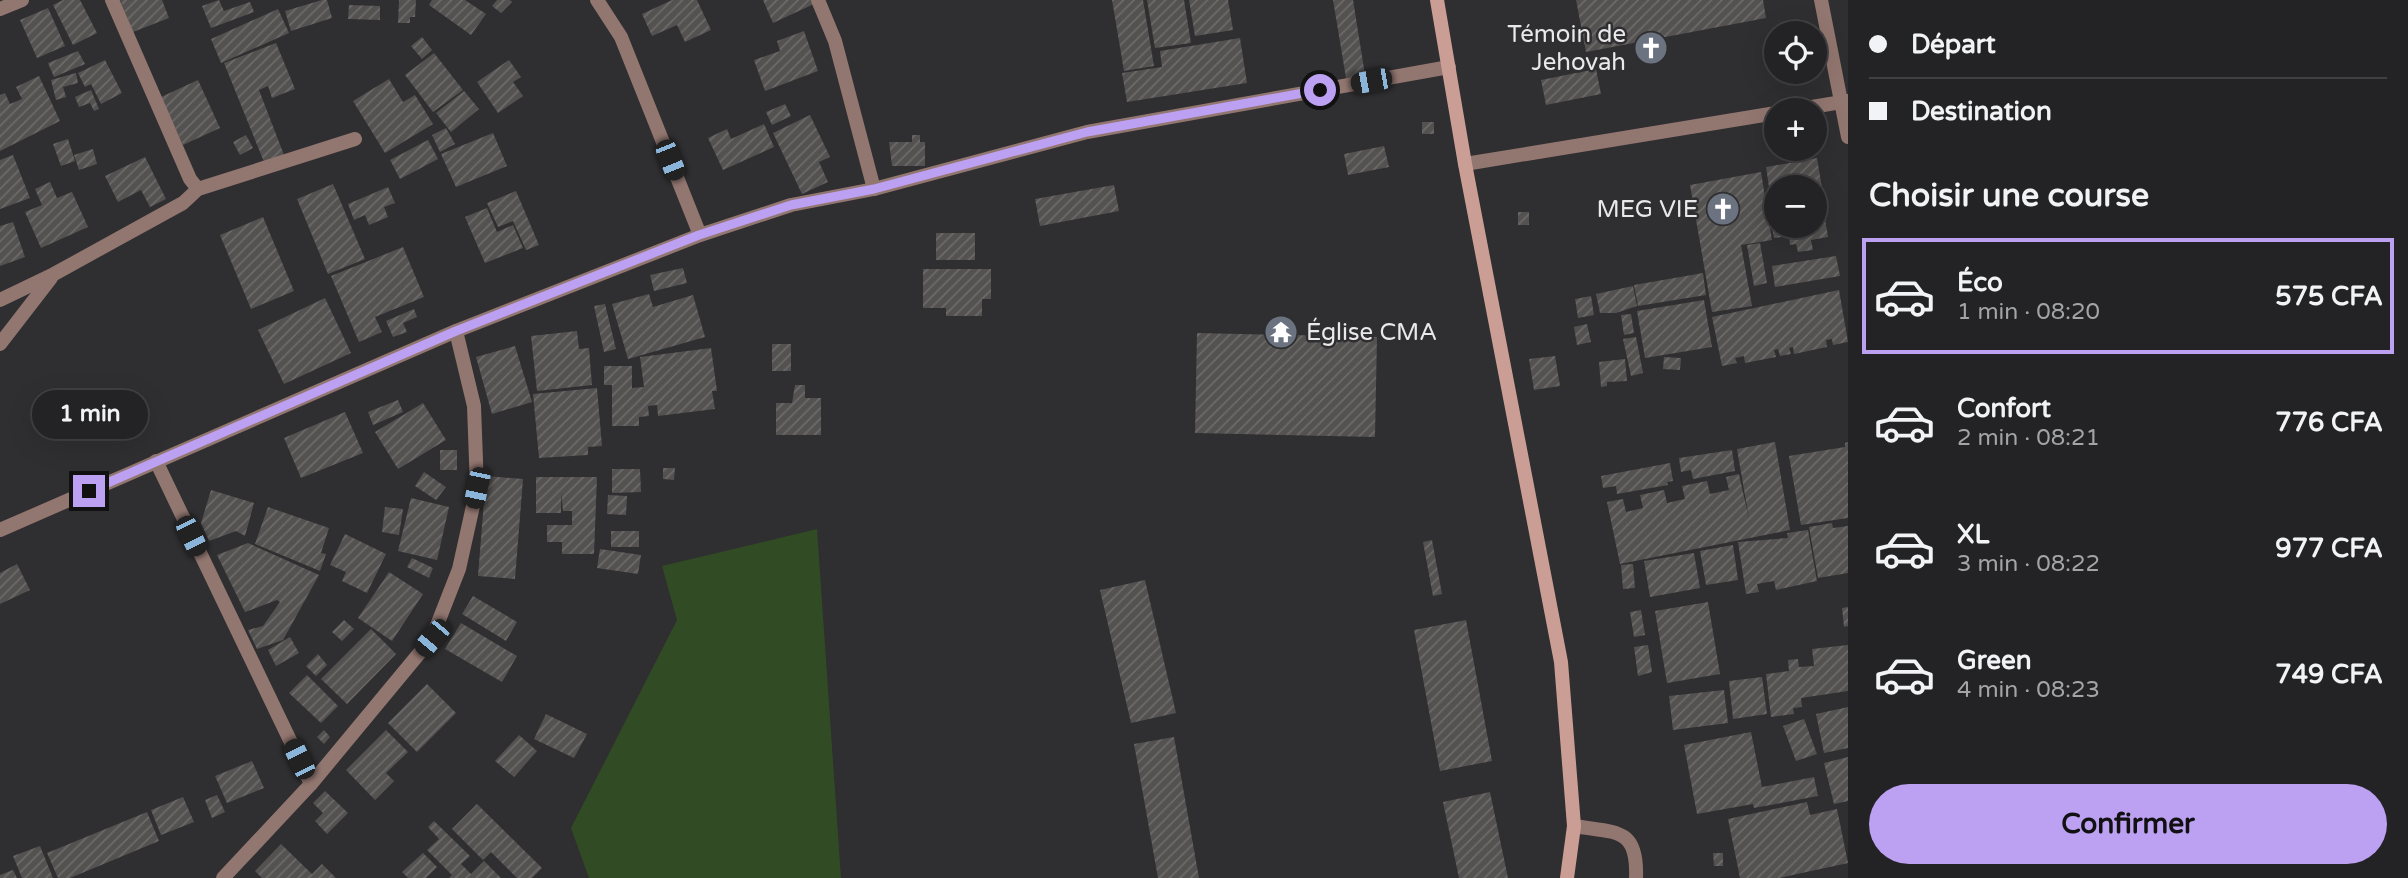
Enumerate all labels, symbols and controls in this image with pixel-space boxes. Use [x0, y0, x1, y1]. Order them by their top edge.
place label: Témoin de Jehovah [1507, 20, 1626, 77]
map controls [1764, 21, 1827, 238]
button: locate [1764, 21, 1827, 84]
church icon: Témoin de Jehovah [1632, 29, 1670, 67]
text: Départ [1911, 29, 1996, 60]
car [1349, 67, 1394, 95]
route start [1304, 74, 1336, 106]
text: Destination [1911, 96, 2052, 127]
button: + [1764, 98, 1827, 161]
car [653, 137, 688, 183]
button: − [1764, 175, 1827, 238]
text: Choisir une course [1869, 177, 2149, 215]
church icon: MEG VIE [1704, 190, 1742, 228]
place label: MEG VIE [1596, 195, 1698, 224]
icon: car [1873, 265, 1936, 328]
text: Éco [1957, 267, 2003, 298]
text: 575 CFA [2275, 281, 2383, 312]
text: 1 min · 08:20 [1957, 298, 2100, 326]
temple icon: Église CMA [1262, 313, 1300, 351]
place label: Église CMA [1306, 317, 1437, 347]
callout: 1 min [31, 390, 147, 438]
icon: car [1873, 391, 1936, 454]
text: Confort [1957, 393, 2051, 424]
text: 1 min [59, 400, 121, 428]
text: 776 CFA [2275, 407, 2383, 438]
text: 2 min · 08:21 [1957, 424, 2100, 452]
car [463, 465, 492, 511]
route end [73, 475, 105, 507]
car [173, 513, 210, 559]
icon: car [1873, 517, 1936, 580]
text: XL [1957, 519, 1989, 550]
text: 977 CFA [2275, 533, 2383, 564]
text: 3 min · 08:22 [1957, 550, 2100, 578]
car [411, 615, 454, 661]
icon: car [1873, 643, 1936, 706]
text: Green [1957, 645, 2032, 676]
text: 749 CFA [2275, 659, 2383, 690]
text: 4 min · 08:23 [1957, 676, 2100, 704]
car [281, 736, 318, 782]
button: Confirmer [1869, 784, 2387, 864]

